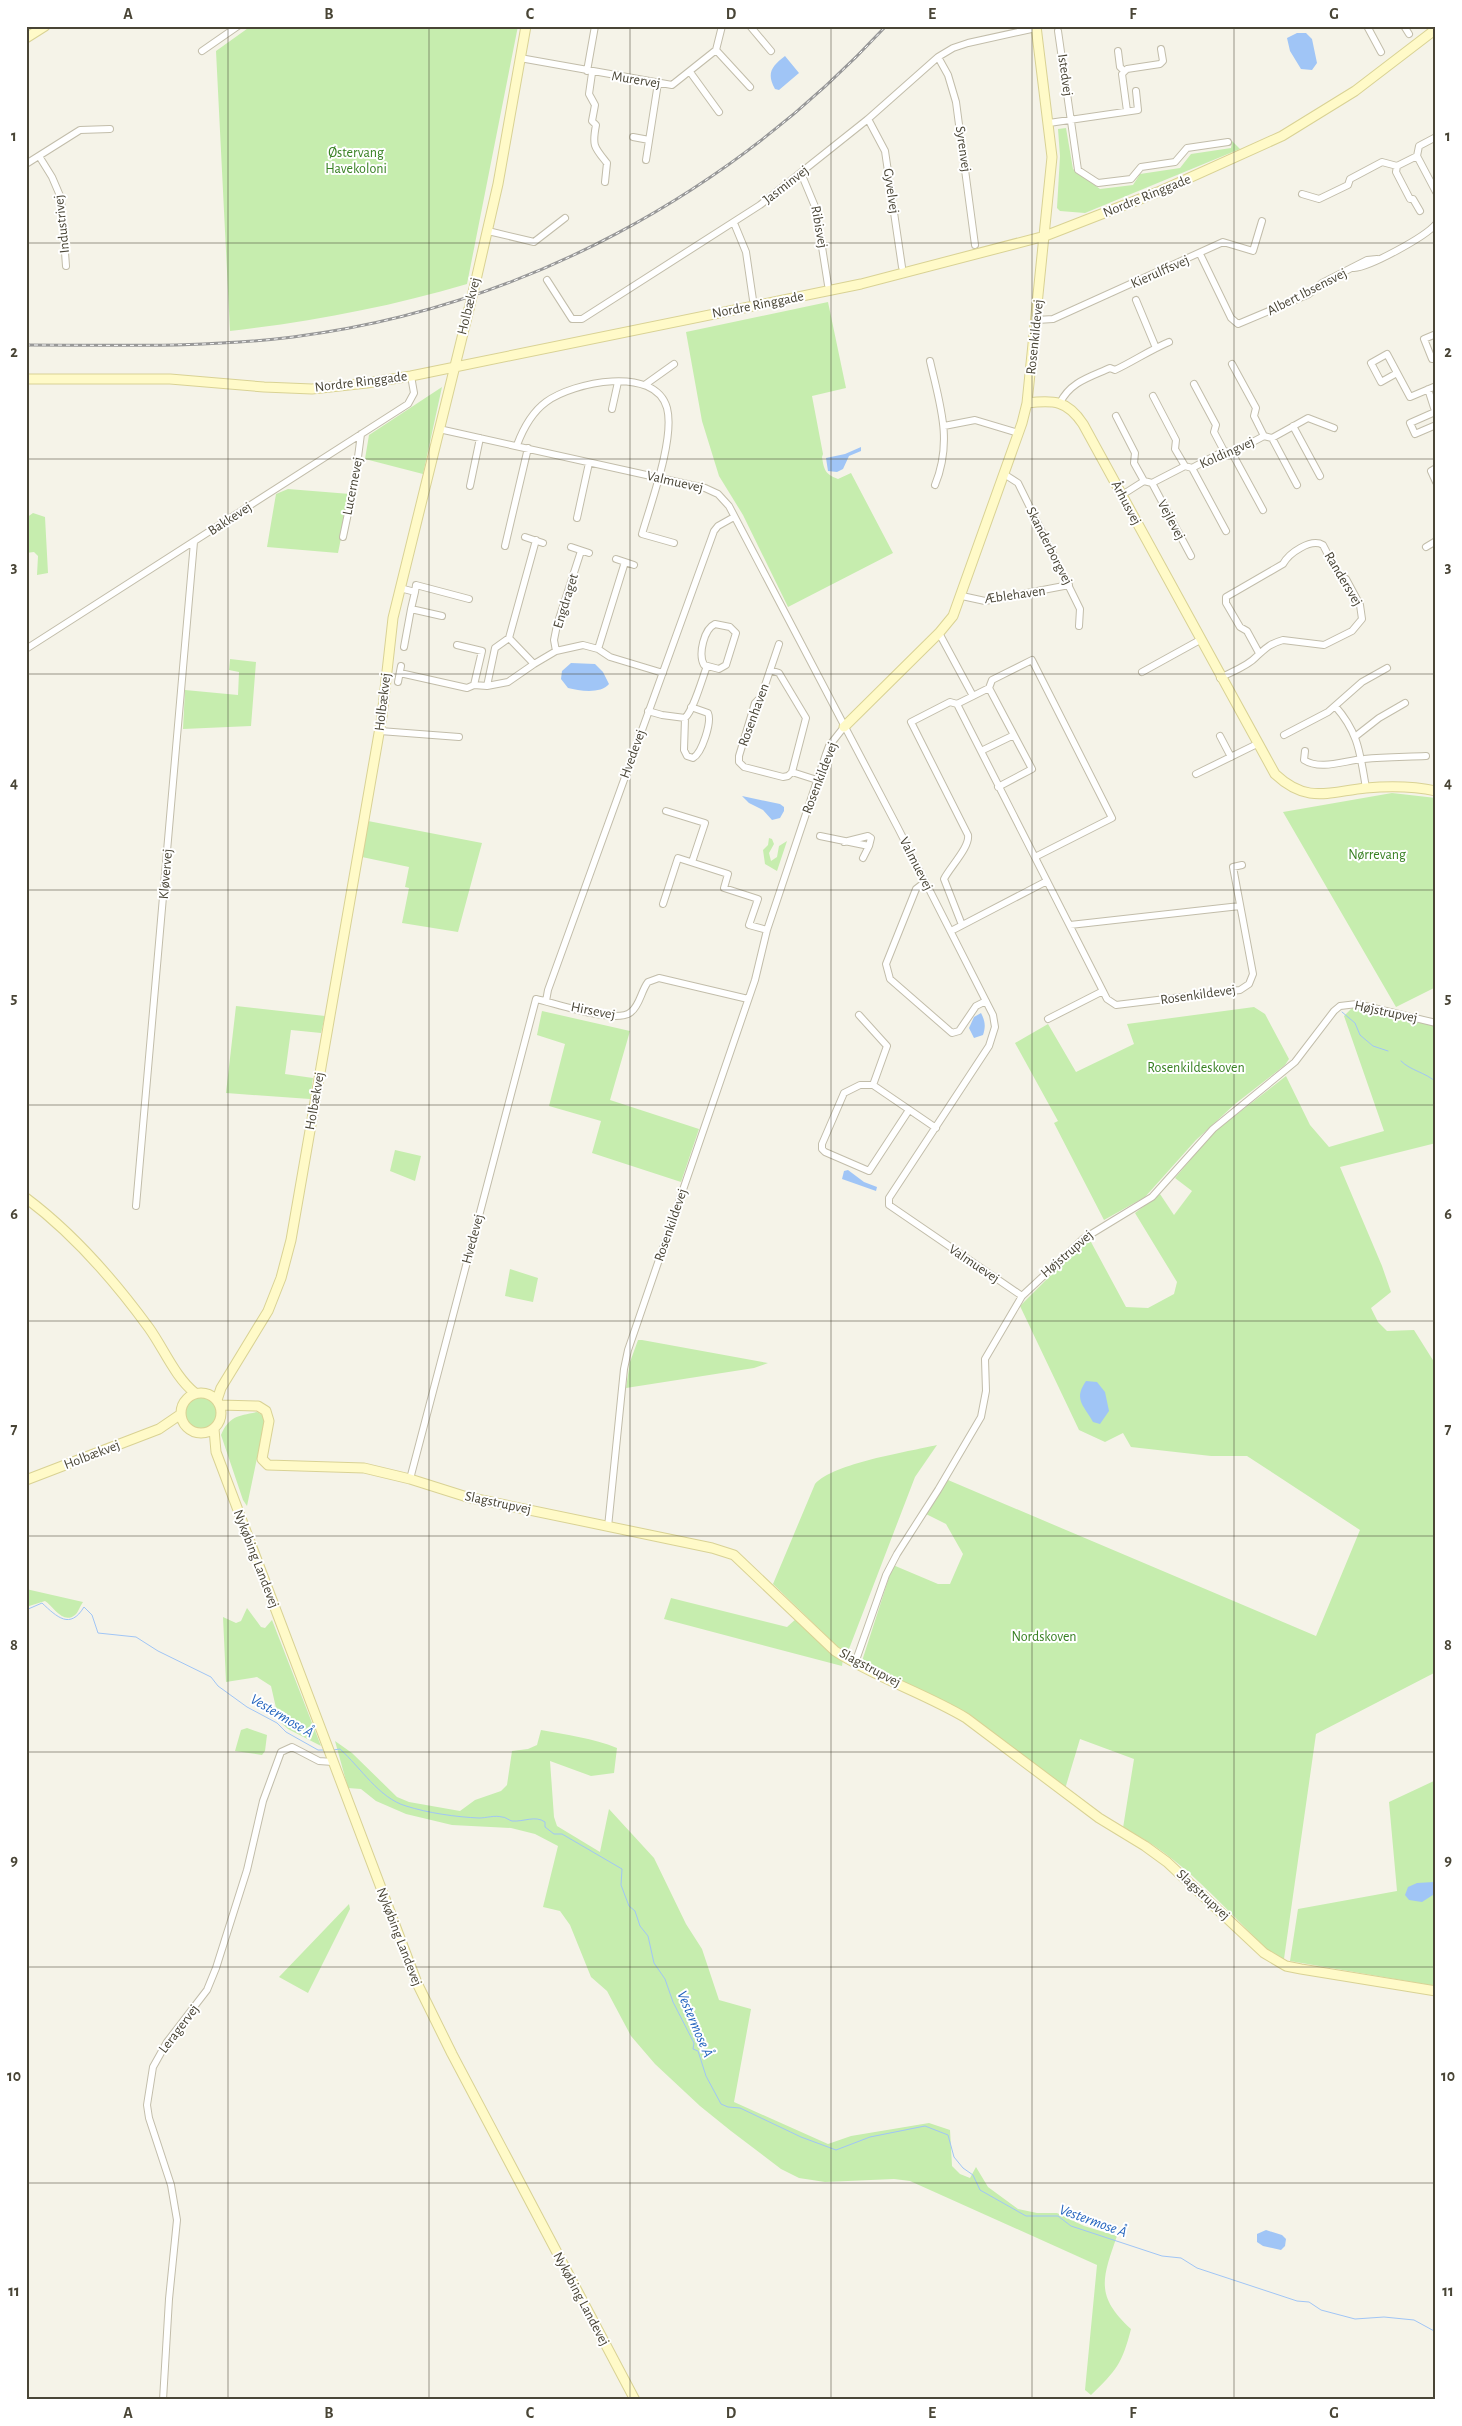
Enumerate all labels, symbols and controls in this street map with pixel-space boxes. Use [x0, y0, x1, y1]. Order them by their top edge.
text: A [123, 6, 133, 22]
text: B [324, 6, 334, 22]
text: C [526, 6, 535, 22]
text: D [726, 6, 737, 22]
text: E [928, 6, 936, 22]
text: F [1129, 6, 1137, 22]
text: G [1329, 6, 1339, 22]
street label: Istedvej [1055, 53, 1075, 97]
street label: Murervej [611, 69, 661, 91]
street label: Syrenvej [953, 125, 973, 173]
text: 1 [11, 128, 17, 144]
text: 1 [1445, 128, 1451, 144]
park label: Østervang Havekoloni [325, 145, 387, 176]
street label: Jasminvej [761, 163, 811, 207]
street label: Gyvelvej [881, 167, 901, 215]
street label: Nordre Ringgade [1101, 172, 1193, 220]
street label: Industrivej [52, 194, 72, 254]
street label: Ribisvej [808, 205, 830, 249]
street label: Kierulffsvej [1129, 253, 1191, 291]
street label: Albert Ibsensvej [1265, 266, 1349, 318]
street label: Holbækvej [455, 276, 483, 336]
street label: Nordre Ringgade [711, 289, 805, 321]
street label: Rosenkildevej [1024, 299, 1046, 375]
text: 2 [10, 344, 18, 360]
text: 2 [1444, 344, 1452, 360]
street label: Nordre Ringgade [314, 369, 408, 395]
street label: Koldingvej [1198, 435, 1256, 471]
street label: Lucernevej [341, 456, 365, 516]
street label: Valmuevej [645, 469, 705, 495]
street label: Århusvej [1109, 478, 1145, 527]
street label: Vejlevej [1155, 498, 1187, 542]
street label: Bakkevej [206, 500, 254, 538]
street label: Skanderborgvej [1023, 505, 1075, 587]
street label: Randersvej [1321, 550, 1365, 608]
text: 3 [11, 559, 18, 575]
text: 3 [1445, 559, 1452, 575]
street label: Engdraget [551, 571, 581, 630]
street label: Æblehaven [983, 584, 1046, 606]
street label: Holbækvej [372, 672, 394, 732]
street label: Rosenhaven [736, 682, 772, 748]
street label: Hvedevej [618, 728, 648, 780]
street label: Rosenkildevej [800, 740, 840, 816]
text: 4 [10, 775, 18, 791]
text: 4 [1444, 775, 1452, 791]
street label: Valmuevej [897, 835, 935, 893]
street label: Kløvervej [157, 848, 175, 900]
park label: Nørrevang [1348, 848, 1406, 862]
street label: Rosenkildevej [1159, 983, 1237, 1007]
text: 5 [11, 990, 18, 1006]
text: 5 [1445, 990, 1452, 1006]
street label: Højstrupvej [1353, 998, 1419, 1026]
street label: Hirsevej [570, 1000, 616, 1022]
park label: Rosenkildeskoven [1147, 1061, 1245, 1075]
street label: Holbækvej [303, 1071, 327, 1131]
street label: Rosenkildevej [652, 1187, 690, 1263]
text: 6 [10, 1206, 18, 1222]
text: 6 [1444, 1206, 1452, 1222]
street label: Hvedevej [460, 1213, 486, 1265]
street label: Højstrupvej [1038, 1228, 1096, 1280]
street label: Valmuevej [946, 1242, 1002, 1286]
text: 7 [11, 1421, 18, 1437]
text: 7 [1445, 1421, 1452, 1437]
street label: Holbækvej [62, 1438, 122, 1472]
street label: Slagstrupvej [464, 1489, 532, 1517]
street label: Nykøbing Landevej [231, 1508, 281, 1610]
park label: Nordskoven [1011, 1630, 1077, 1644]
text: 8 [10, 1637, 18, 1653]
text: 8 [1444, 1637, 1452, 1653]
street label: Slagstrupvej [837, 1646, 903, 1690]
water label: Vestermose Å [248, 1691, 317, 1741]
text: 9 [10, 1852, 18, 1868]
text: 9 [1444, 1852, 1452, 1868]
street label: Slagstrupvej [1174, 1867, 1232, 1923]
street label: Nykøbing Landevej [374, 1886, 424, 1988]
water label: Vestermose Å [674, 1988, 717, 2059]
street label: Leragervej [156, 2002, 202, 2056]
text: 10 [7, 2068, 21, 2084]
text: 10 [1441, 2068, 1455, 2084]
water label: Vestermose Å [1057, 2201, 1129, 2240]
street label: Nykøbing Landevej [550, 2250, 612, 2348]
text: 11 [8, 2283, 20, 2299]
text: 11 [1442, 2283, 1454, 2299]
text: A [123, 2405, 133, 2421]
text: B [324, 2405, 334, 2421]
text: C [526, 2405, 535, 2421]
text: D [726, 2405, 737, 2421]
text: E [928, 2405, 936, 2421]
text: F [1129, 2405, 1137, 2421]
text: G [1329, 2405, 1339, 2421]

